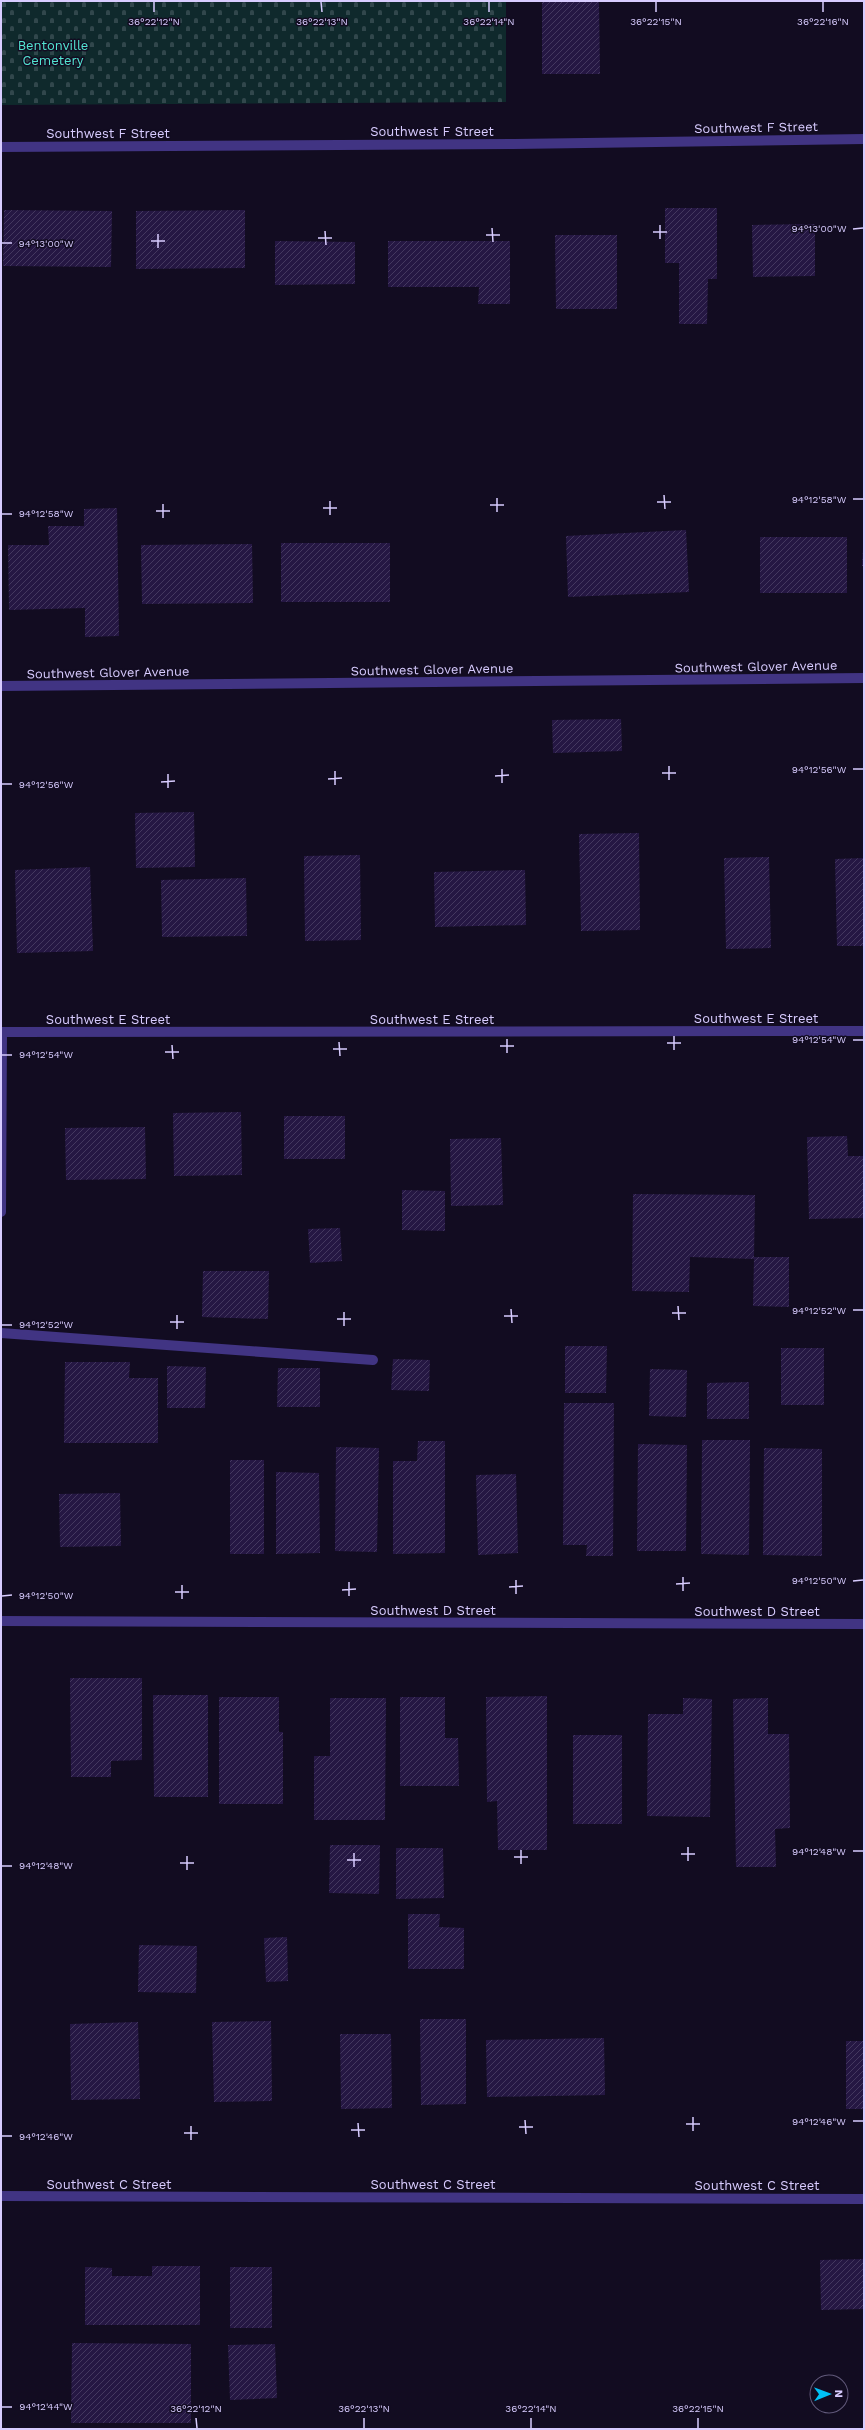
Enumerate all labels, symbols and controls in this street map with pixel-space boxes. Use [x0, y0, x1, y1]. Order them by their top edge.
text: 36°22'12"N [128, 16, 180, 27]
text: 36°22'13"N [296, 16, 348, 27]
text: 36°22'14"N [463, 16, 515, 27]
text: 36°22'15"N [630, 16, 682, 27]
text: 36°22'16"N [797, 16, 849, 27]
park label: Bentonville Cemetery [18, 38, 88, 68]
street label: Southwest F Street [694, 119, 818, 136]
street label: Southwest F Street [370, 124, 494, 139]
street label: Southwest F Street [46, 126, 170, 141]
text: 94°13'00"W [791, 223, 847, 234]
text: 94°13'00"W [18, 238, 74, 249]
text: 94°12'58"W [792, 494, 847, 505]
text: 94°12'58"W [19, 508, 74, 519]
street label: Southwest Glover Avenue [674, 658, 838, 675]
street label: Southwest Glover Avenue [350, 661, 514, 678]
street label: Southwest Glover Avenue [26, 664, 190, 681]
text: 94°12'56"W [792, 764, 847, 775]
text: 94°12'56"W [19, 779, 74, 790]
street label: Southwest E Street [694, 1011, 819, 1026]
street label: Southwest E Street [46, 1012, 171, 1027]
street label: Southwest E Street [370, 1012, 495, 1027]
text: 94°12'54"W [792, 1034, 846, 1045]
text: 94°12'54"W [19, 1049, 73, 1060]
text: 94°12'52"W [792, 1305, 847, 1316]
text: 94°12'52"W [19, 1319, 74, 1330]
text: 94°12'50"W [792, 1575, 847, 1586]
text: 94°12'50"W [19, 1590, 74, 1601]
street label: Southwest D Street [370, 1603, 496, 1618]
street label: Southwest D Street [694, 1604, 820, 1619]
text: 94°12'48"W [792, 1846, 846, 1857]
text: 94°12'48"W [19, 1860, 73, 1871]
text: 94°12'46"W [792, 2116, 846, 2127]
text: 94°12'46"W [19, 2131, 73, 2142]
street label: Southwest C Street [47, 2177, 172, 2192]
street label: Southwest C Street [371, 2177, 496, 2192]
street label: Southwest C Street [695, 2178, 820, 2193]
north arrow [809, 2374, 849, 2414]
text: N [832, 2390, 845, 2398]
text: 94°12'44"W [19, 2401, 73, 2412]
text: 36°22'12"N [170, 2403, 222, 2414]
text: 36°22'13"N [338, 2403, 390, 2414]
text: 36°22'14"N [505, 2403, 557, 2414]
text: 36°22'15"N [672, 2403, 724, 2414]

